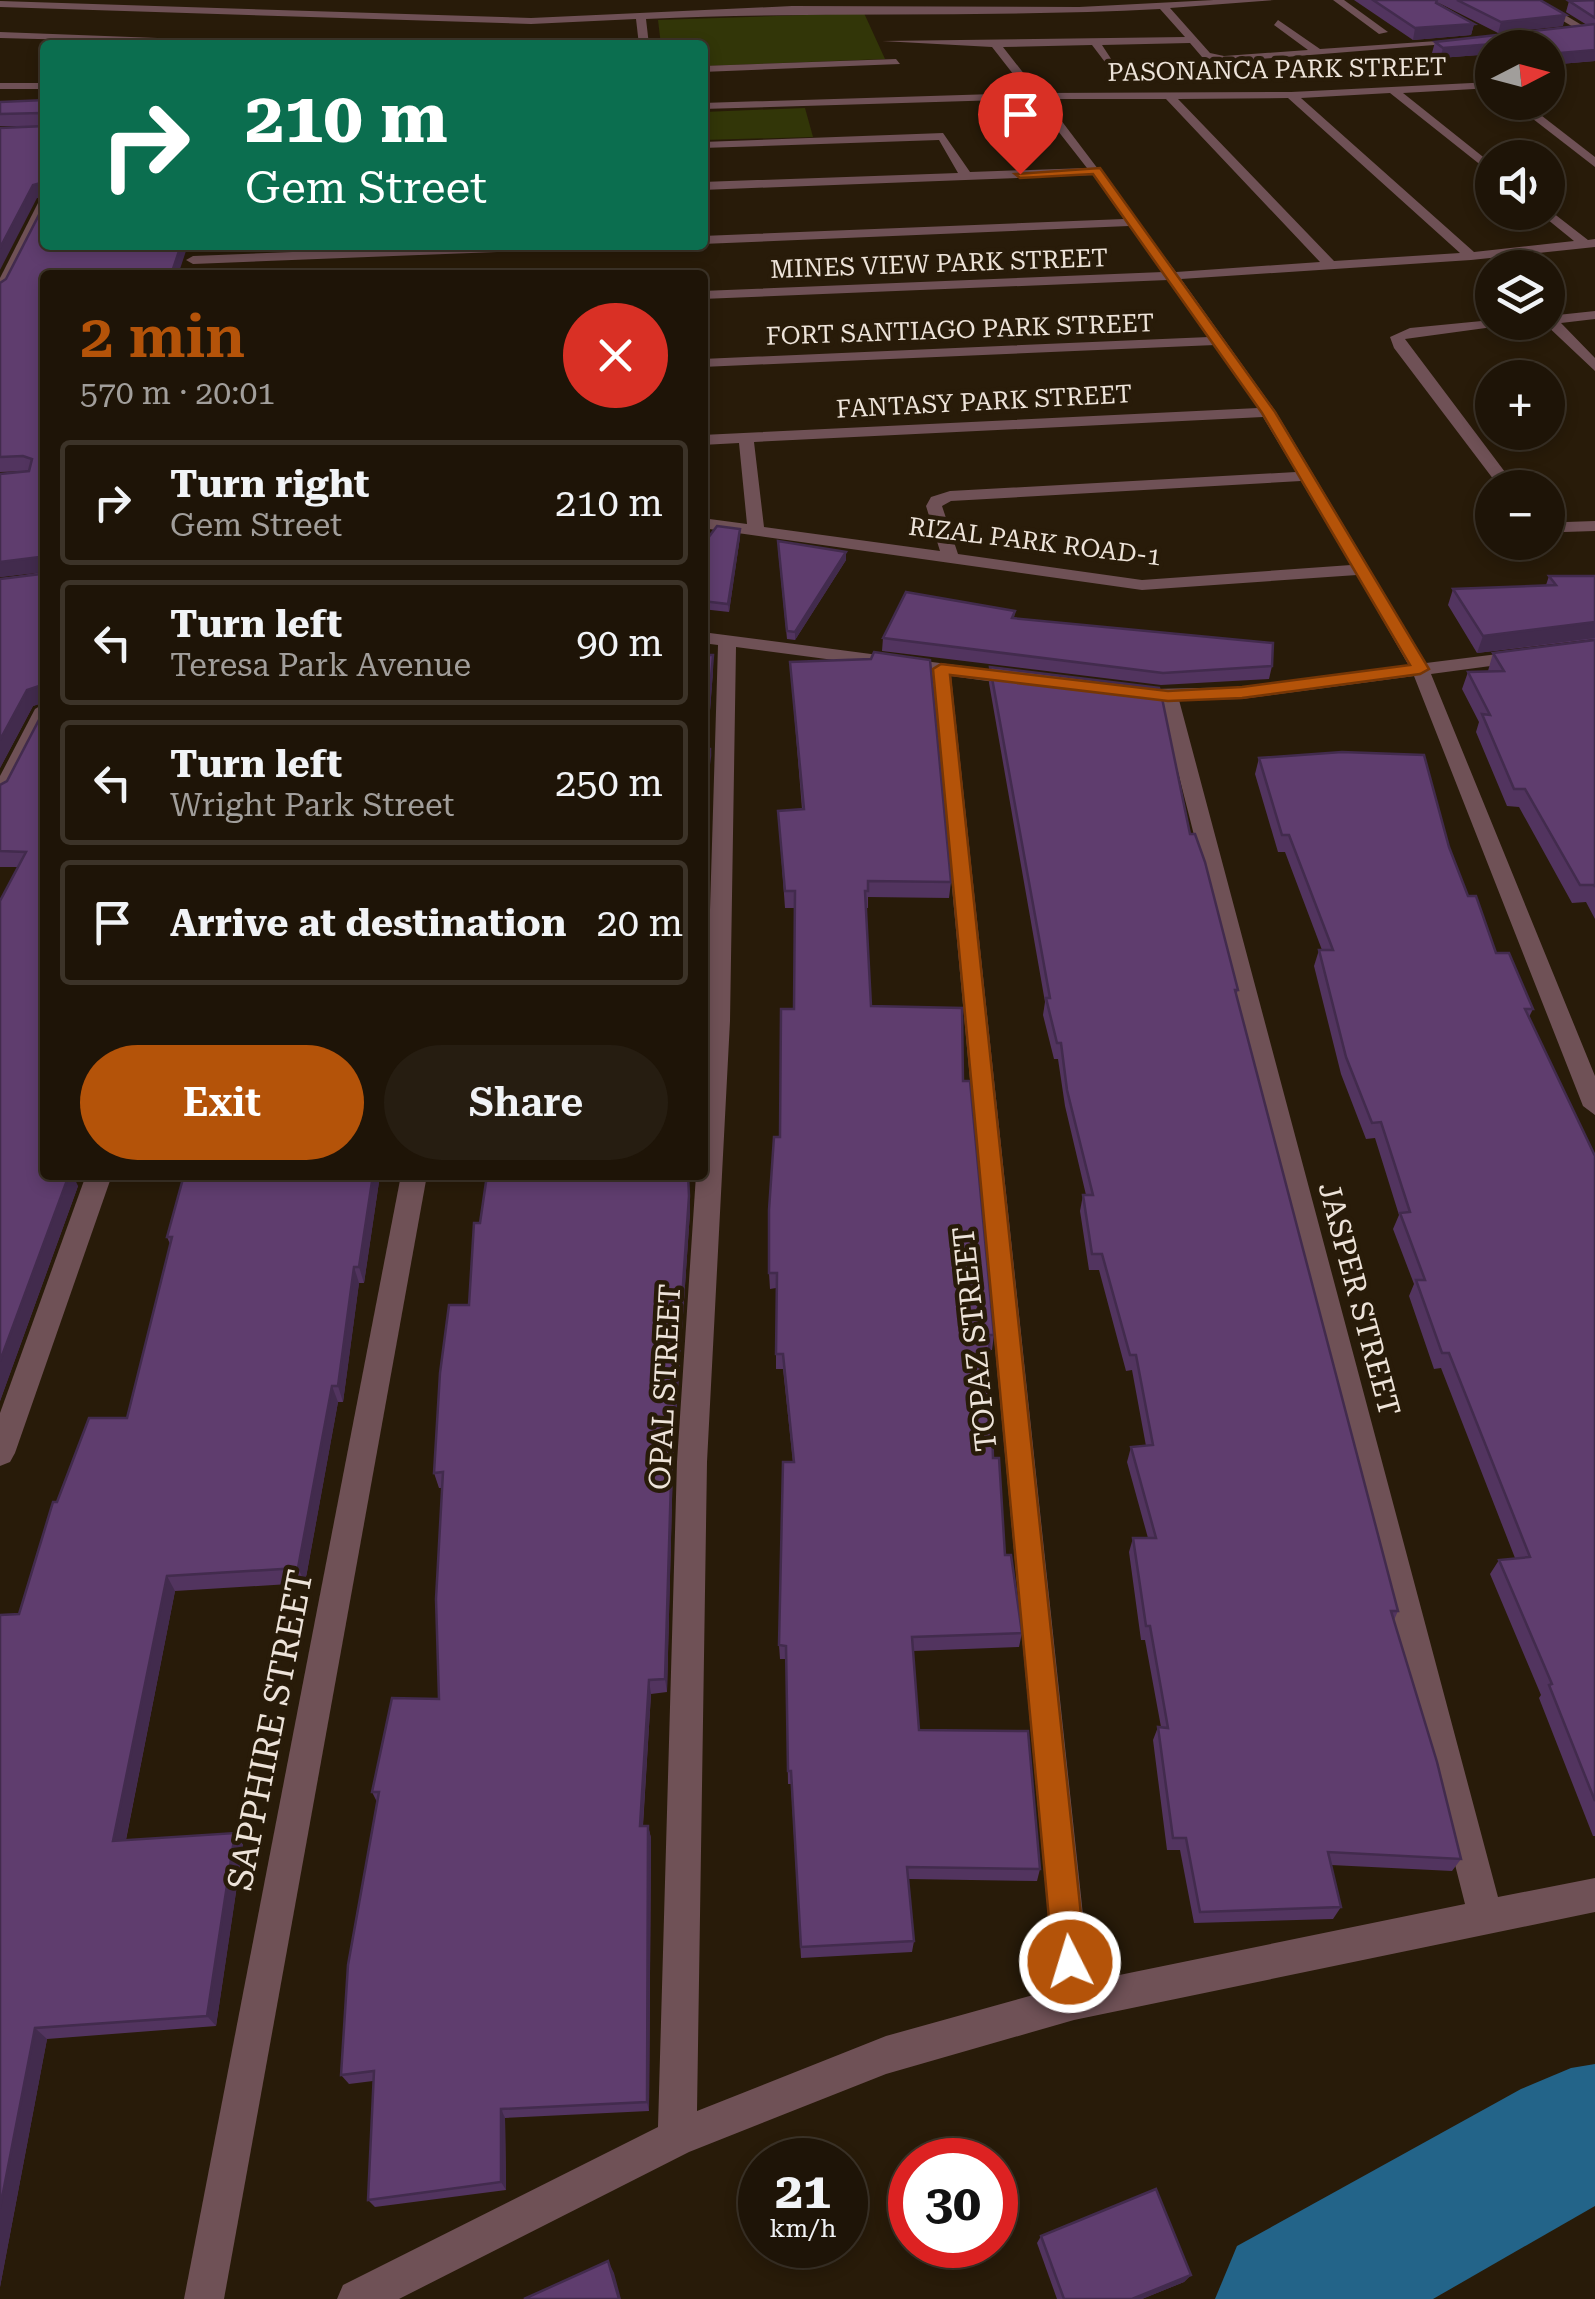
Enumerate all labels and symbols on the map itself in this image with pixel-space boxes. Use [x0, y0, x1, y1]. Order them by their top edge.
north arrow [1475, 30, 1565, 120]
street label: PASONANCA PARK STREET [1107, 52, 1447, 87]
pin [978, 72, 1063, 175]
street label: MINES VIEW PARK STREET [770, 243, 1108, 284]
street label: FORT SANTIAGO PARK STREET [765, 308, 1155, 351]
street label: FANTASY PARK STREET [835, 379, 1133, 424]
street label: RIZAL PARK ROAD-1 [907, 512, 1163, 571]
street label: JASPER STREET [1311, 1178, 1408, 1420]
street label: TOPAZ STREET [945, 1225, 1004, 1453]
street label: OPAL STREET [642, 1283, 687, 1491]
street label: SAPPHIRE STREET [219, 1567, 322, 1894]
position arrow [1018, 1910, 1122, 2014]
speed limit sign: 30 [888, 2138, 1018, 2268]

